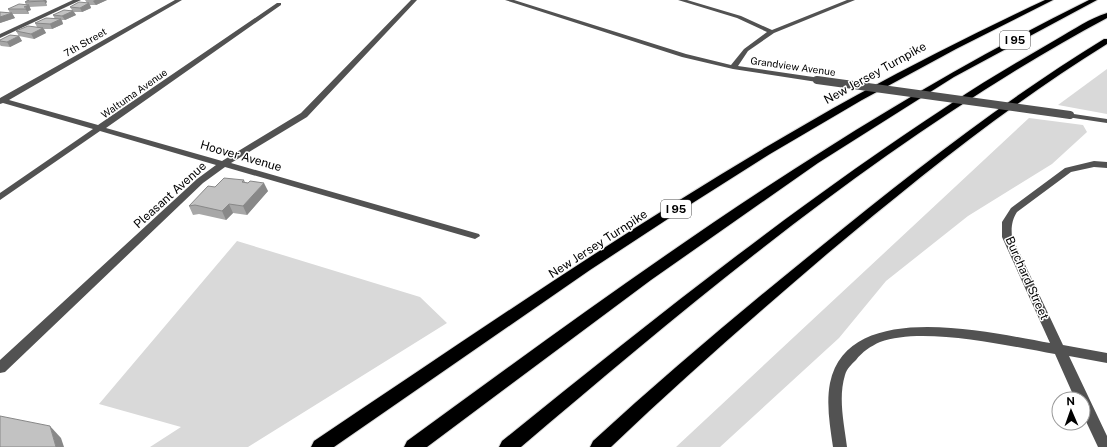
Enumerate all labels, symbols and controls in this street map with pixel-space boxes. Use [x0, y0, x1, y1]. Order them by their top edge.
street label: 7th Street [62, 25, 109, 59]
road number: I 95 [1000, 31, 1030, 49]
street label: New Jersey Turnpike [821, 39, 929, 107]
street label: Grandview Avenue [750, 54, 837, 78]
street label: Waltuma Avenue [99, 66, 170, 120]
street label: Hoover Avenue [199, 138, 284, 174]
street label: Pleasant Avenue [131, 159, 209, 231]
road number: I 95 [661, 200, 691, 218]
street label: New Jersey Turnpike [546, 207, 650, 281]
street label: Burchard Street [1002, 234, 1052, 322]
north arrow [1051, 391, 1091, 431]
text: N [1066, 395, 1075, 407]

